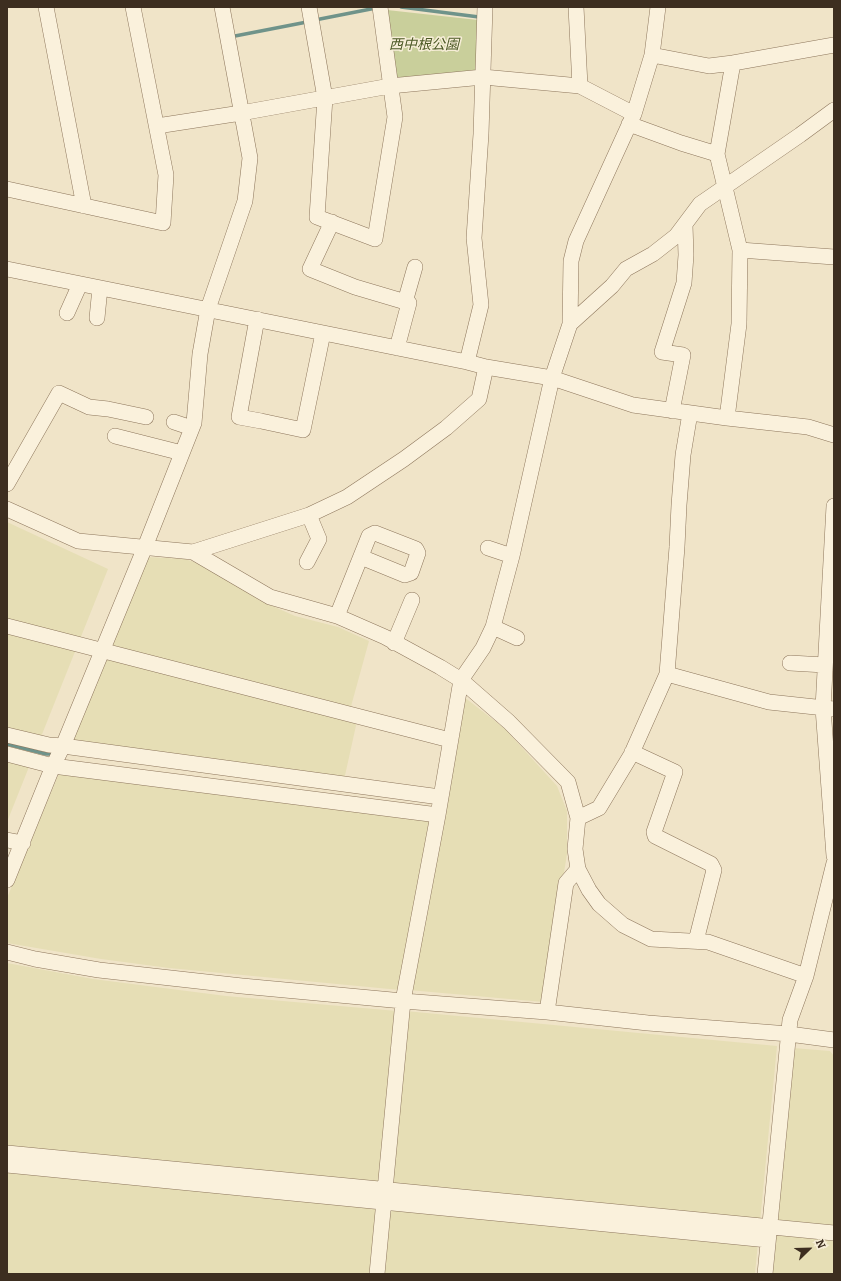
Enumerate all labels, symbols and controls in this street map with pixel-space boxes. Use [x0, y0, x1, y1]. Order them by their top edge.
park label: 西中根公園 [389, 37, 459, 53]
north arrow [789, 1229, 829, 1269]
text: N [813, 1238, 828, 1251]

